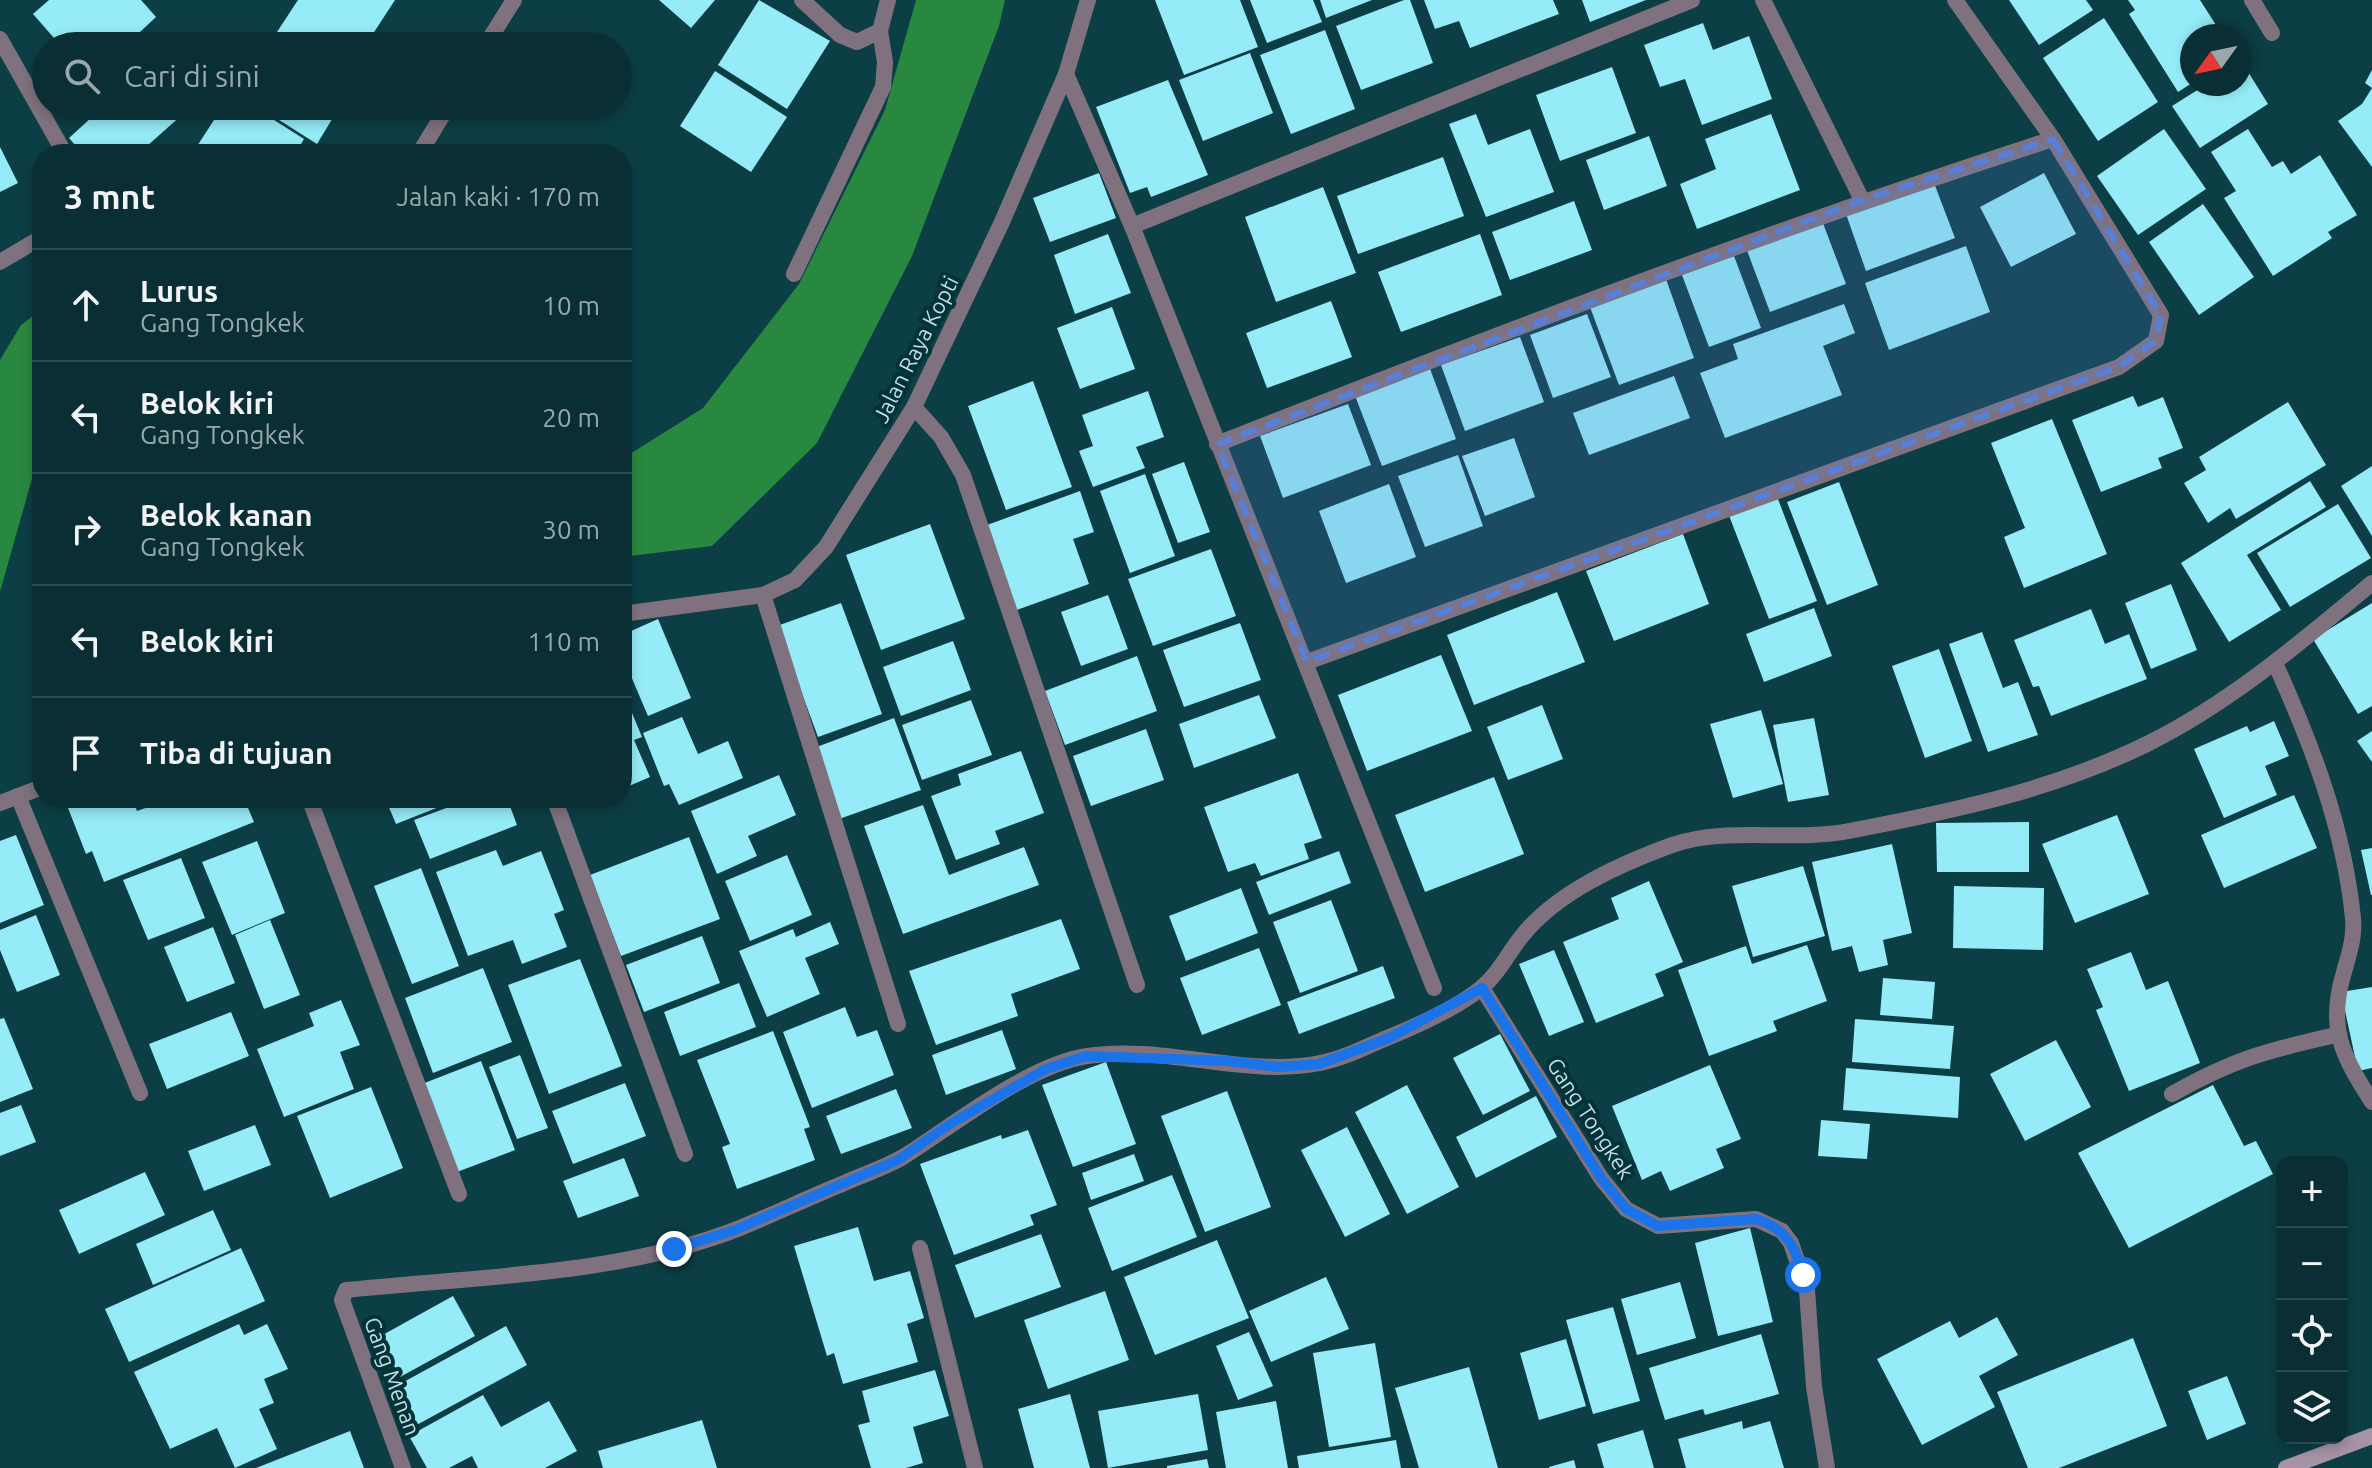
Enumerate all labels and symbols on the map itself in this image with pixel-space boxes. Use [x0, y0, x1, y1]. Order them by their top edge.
north arrow [2180, 24, 2252, 96]
street label: Jalan Raya Kopti [867, 271, 963, 427]
street label: Gang Tongkek [1543, 1053, 1639, 1183]
route end [656, 1231, 692, 1267]
route start [1785, 1257, 1821, 1293]
street label: Gang Menan [360, 1314, 426, 1438]

